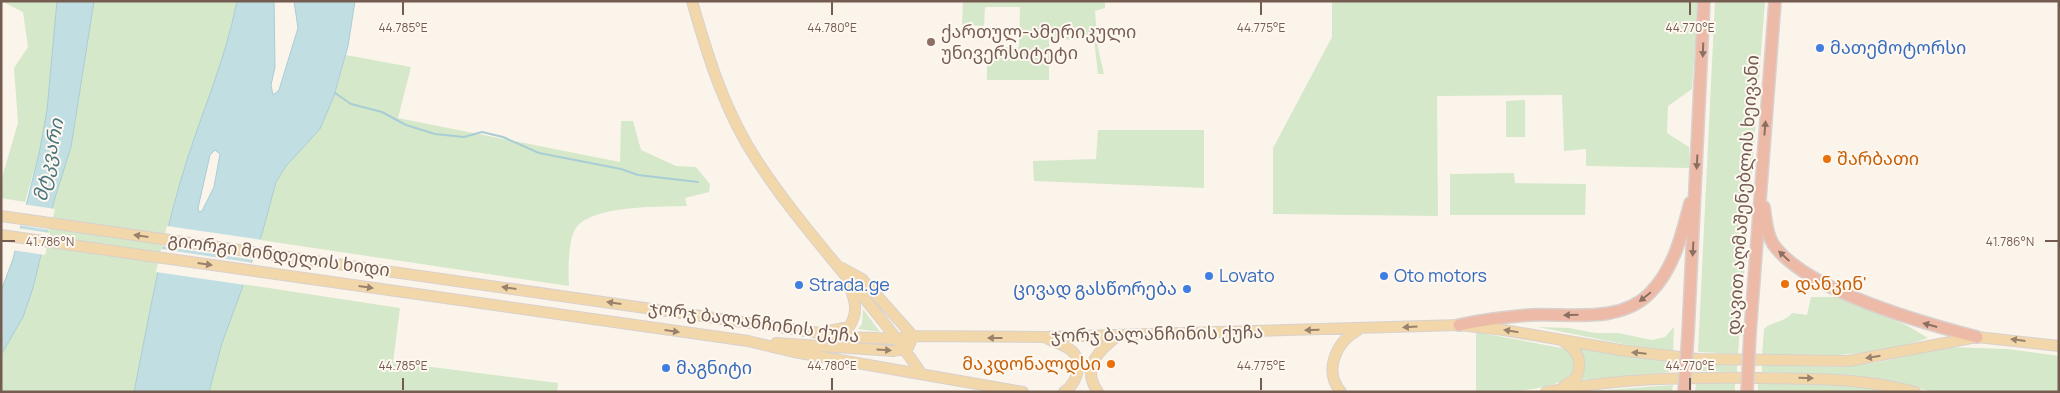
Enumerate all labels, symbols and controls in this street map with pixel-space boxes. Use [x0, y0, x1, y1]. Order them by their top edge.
text: 44.785°E [378, 19, 428, 36]
text: 44.780°E [807, 19, 857, 36]
place label: ქართულ-ამერიკული უნივერსიტეტი [941, 19, 1136, 64]
text: 44.775°E [1237, 19, 1285, 36]
text: 44.770°E [1666, 19, 1715, 36]
place label: მათემოტორსი [1830, 35, 1966, 59]
marker: ქართულ-ამერიკული უნივერსიტეტი [925, 36, 937, 48]
one-way arrow [1698, 42, 1706, 58]
marker: მათემოტორსი [1814, 42, 1826, 54]
street label: დავით აღმაშენებლის ხეივანი [1720, 54, 1764, 336]
water label: მტკვარი [27, 115, 70, 204]
one-way arrow [1762, 120, 1770, 136]
place label: შარბათი [1837, 146, 1919, 170]
marker: შარბათი [1821, 153, 1833, 165]
one-way arrow [1693, 155, 1701, 171]
street label: გიორგი მინდელის ხიდი [167, 227, 392, 281]
one-way arrow [132, 231, 148, 239]
text: 41.786°N [26, 233, 74, 250]
text: 41.786°N [1986, 233, 2034, 250]
one-way arrow [1688, 241, 1696, 257]
one-way arrow [1779, 250, 1791, 262]
one-way arrow [198, 261, 214, 269]
place label: Lovato [1219, 263, 1275, 287]
place label: Oto motors [1394, 263, 1487, 287]
marker: Lovato [1203, 270, 1215, 282]
marker: Oto motors [1378, 270, 1390, 282]
place label: დანკინ' [1795, 271, 1867, 295]
place label: Strada.ge [809, 272, 890, 296]
place label: ცივად გასწორება [1013, 276, 1177, 300]
marker: დანკინ' [1779, 278, 1791, 290]
marker: Strada.ge [793, 279, 805, 291]
marker: ცივად გასწორება [1181, 283, 1193, 295]
one-way arrow [359, 284, 375, 292]
one-way arrow [501, 284, 517, 292]
one-way arrow [1639, 291, 1652, 302]
street label: ჯორჯ ბალანჩინის ქუჩა [647, 294, 861, 348]
one-way arrow [606, 299, 622, 307]
one-way arrow [1562, 311, 1578, 319]
street label: ჯორჯ ბალანჩინის ქუჩა [1050, 319, 1264, 347]
one-way arrow [1922, 320, 1937, 328]
one-way arrow [1402, 323, 1418, 331]
one-way arrow [664, 327, 680, 335]
one-way arrow [1304, 327, 1320, 335]
one-way arrow [1503, 327, 1519, 335]
one-way arrow [987, 334, 1003, 342]
one-way arrow [2010, 336, 2026, 344]
one-way arrow [876, 347, 892, 355]
one-way arrow [1631, 348, 1647, 356]
place label: მაკდონალდსი [962, 351, 1101, 375]
one-way arrow [1864, 353, 1880, 361]
place label: მაგნიტი [676, 355, 752, 379]
text: 44.785°E [378, 357, 428, 374]
text: 44.780°E [807, 357, 857, 374]
text: 44.775°E [1237, 357, 1285, 374]
text: 44.770°E [1666, 357, 1715, 374]
marker: მაკდონალდსი [1105, 358, 1117, 370]
marker: მაგნიტი [660, 362, 672, 374]
one-way arrow [1798, 375, 1814, 383]

